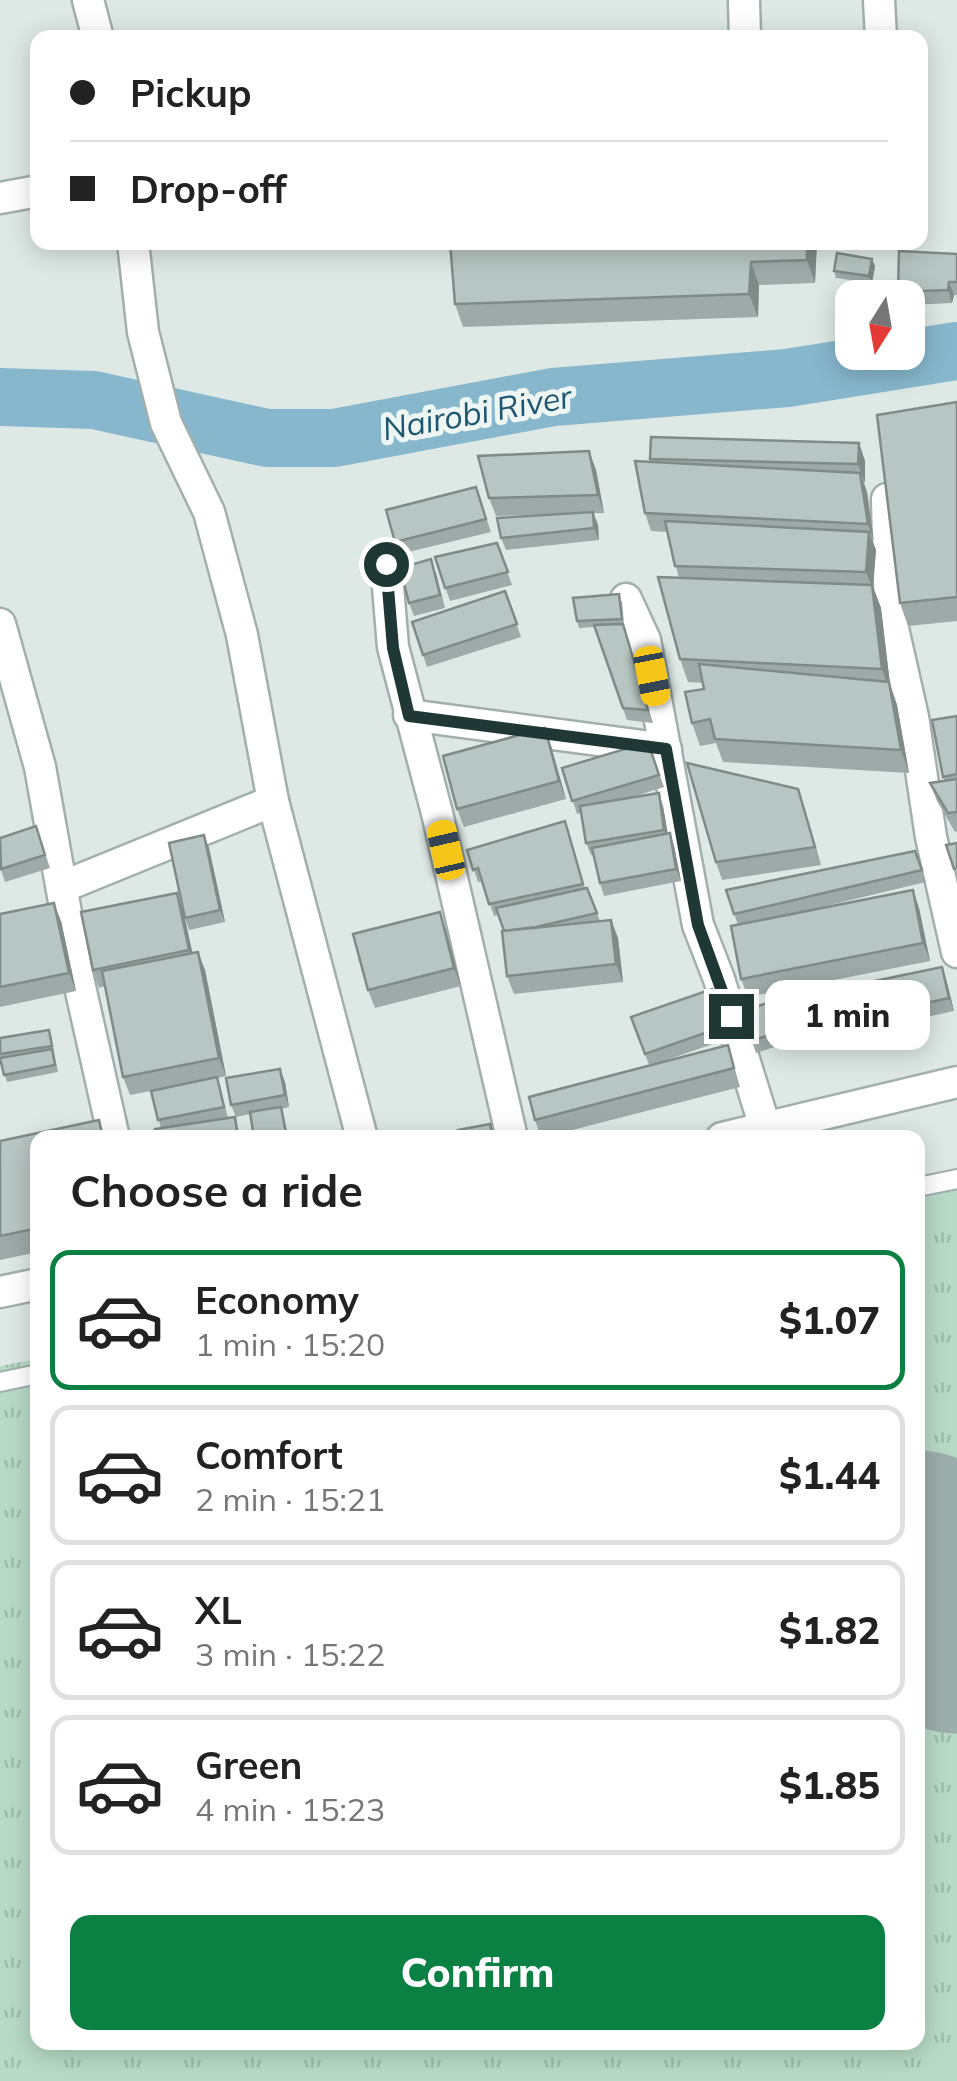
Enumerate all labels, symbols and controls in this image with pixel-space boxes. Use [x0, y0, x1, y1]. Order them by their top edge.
text: Pickup [130, 69, 252, 117]
text: Drop-off [130, 165, 287, 213]
north arrow [835, 280, 925, 370]
map controls [835, 280, 925, 370]
water label: Nairobi River [379, 375, 576, 448]
route start [364, 542, 409, 587]
car [632, 644, 672, 708]
car [425, 817, 467, 883]
callout: 1 min [766, 981, 931, 1051]
route end [709, 994, 754, 1039]
text: 1 min [805, 995, 890, 1035]
text: Choose a ride [70, 1162, 363, 1218]
icon: car [75, 1275, 165, 1365]
text: Economy [195, 1276, 359, 1324]
text: $1.07 [779, 1296, 880, 1344]
text: 1 min · 15:20 [195, 1324, 385, 1364]
icon: car [75, 1430, 165, 1520]
text: Comfort [195, 1431, 343, 1479]
text: $1.44 [779, 1451, 880, 1499]
text: 2 min · 15:21 [195, 1479, 385, 1519]
icon: car [75, 1585, 165, 1675]
text: XL [195, 1586, 242, 1634]
text: $1.82 [779, 1606, 880, 1654]
text: 3 min · 15:22 [195, 1634, 385, 1674]
icon: car [75, 1740, 165, 1830]
text: Green [195, 1741, 302, 1789]
text: $1.85 [779, 1761, 880, 1809]
text: 4 min · 15:23 [195, 1789, 385, 1829]
button: Confirm [70, 1915, 885, 2030]

